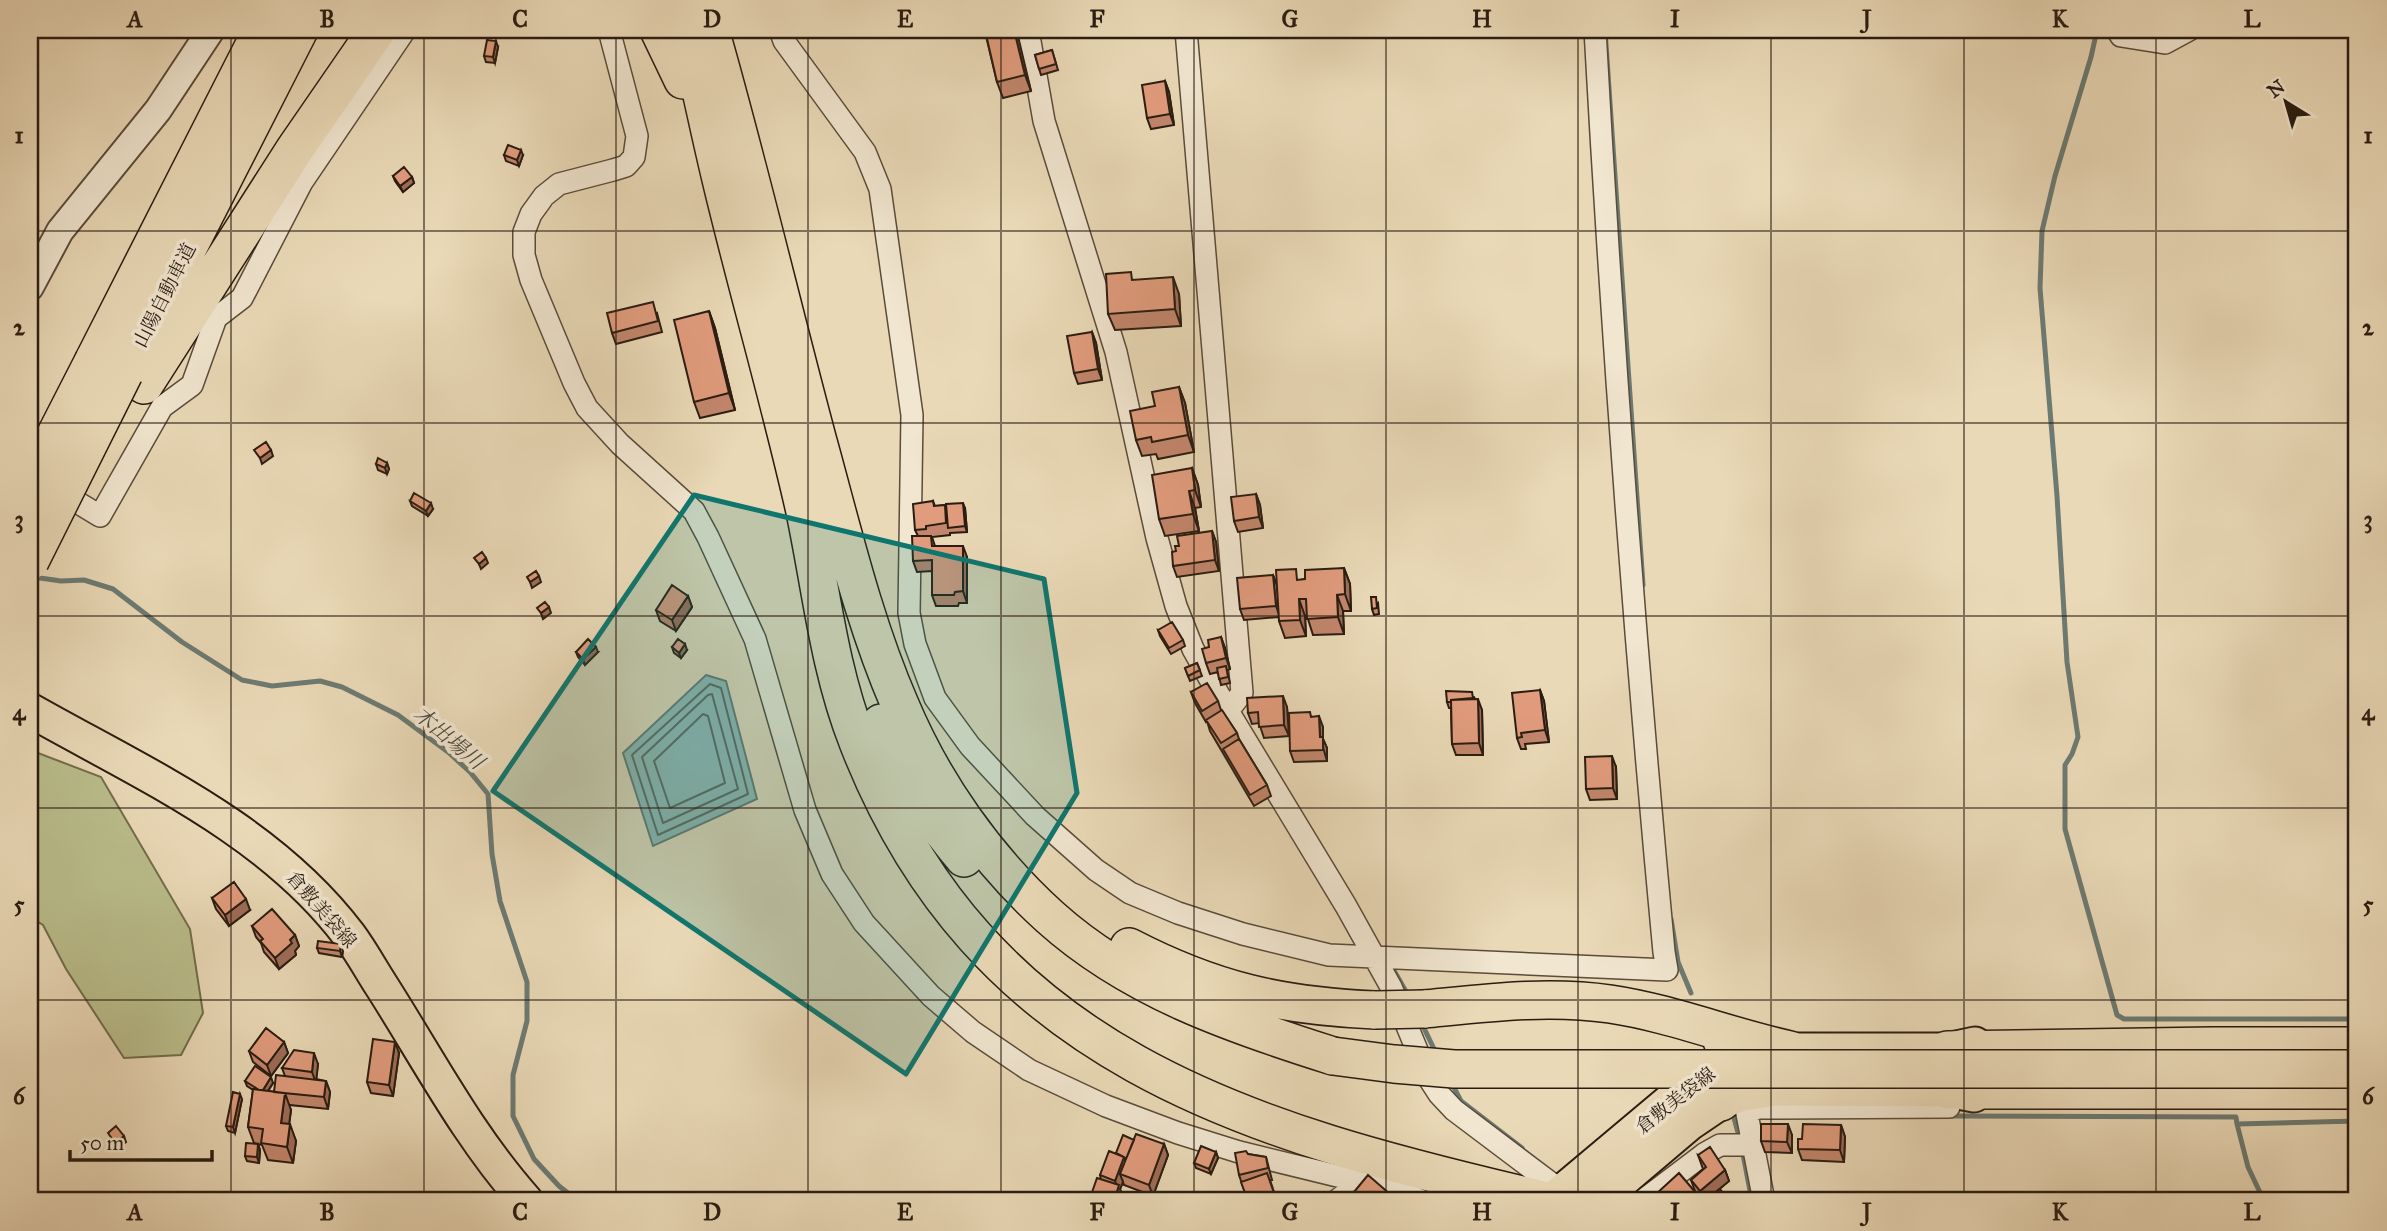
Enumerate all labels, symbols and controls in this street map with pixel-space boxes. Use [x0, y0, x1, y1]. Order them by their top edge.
text: A [125, 5, 143, 33]
text: B [319, 5, 335, 33]
text: C [512, 5, 528, 33]
text: D [703, 5, 721, 33]
text: E [897, 5, 914, 33]
text: F [1089, 5, 1105, 33]
text: G [1282, 5, 1299, 33]
text: H [1472, 5, 1492, 33]
text: I [1670, 5, 1680, 33]
text: J [1859, 5, 1872, 34]
text: K [2052, 5, 2070, 33]
text: L [2244, 5, 2262, 33]
north arrow [2250, 66, 2320, 136]
text: N [2263, 75, 2289, 103]
text: 1 [14, 121, 24, 149]
text: 1 [2363, 121, 2373, 149]
street label: 山陽自動車道 [128, 239, 201, 351]
text: 2 [13, 313, 25, 341]
text: 2 [2362, 313, 2374, 341]
text: 3 [14, 505, 24, 534]
text: 3 [2363, 505, 2373, 534]
text: 4 [13, 698, 27, 726]
text: 4 [2362, 698, 2376, 726]
water label: 木出場川 [408, 701, 491, 776]
street label: 倉敷美袋線 [282, 866, 361, 953]
text: 5 [14, 890, 25, 918]
text: 5 [2363, 890, 2374, 918]
street label: 倉敷美袋線 [1631, 1062, 1720, 1139]
text: 6 [13, 1082, 26, 1110]
text: 6 [2362, 1082, 2375, 1110]
scale bar [70, 1119, 212, 1163]
text: 50 m [80, 1130, 125, 1156]
text: A [125, 1198, 143, 1226]
text: B [319, 1198, 335, 1226]
text: C [512, 1198, 528, 1226]
text: D [703, 1198, 721, 1226]
text: E [897, 1198, 914, 1226]
text: F [1089, 1198, 1105, 1226]
text: G [1282, 1198, 1299, 1226]
text: H [1472, 1198, 1492, 1226]
text: I [1670, 1198, 1680, 1226]
text: J [1859, 1198, 1872, 1227]
text: K [2052, 1198, 2070, 1226]
text: L [2244, 1198, 2262, 1226]

